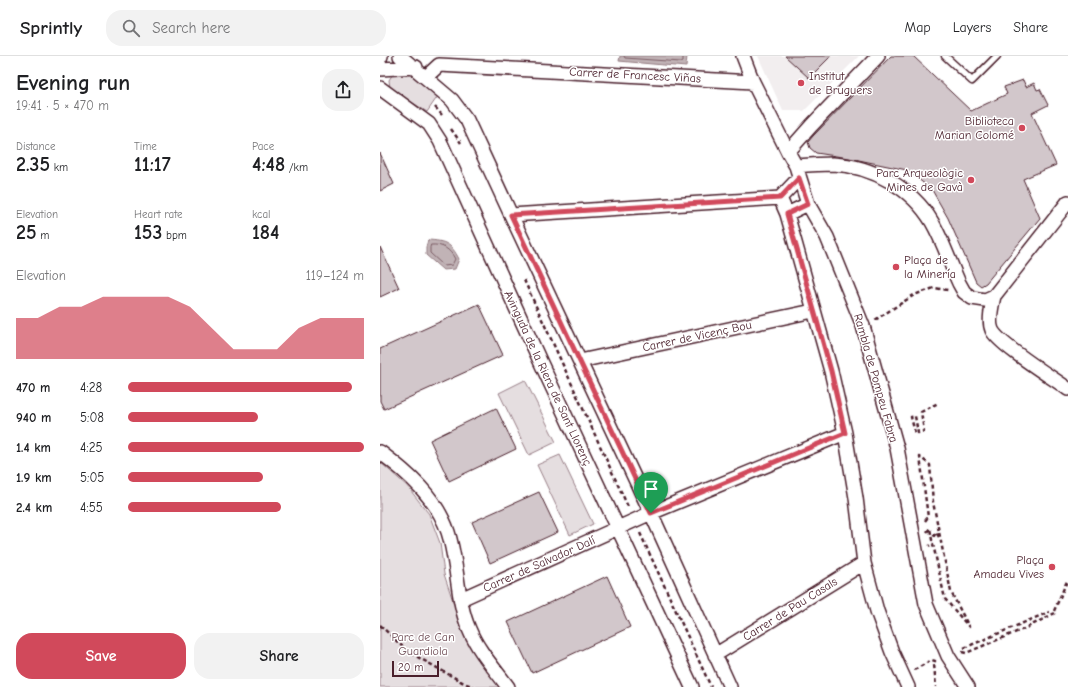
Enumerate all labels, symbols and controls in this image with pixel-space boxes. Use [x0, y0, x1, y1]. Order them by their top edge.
search box [106, 10, 386, 46]
text: Sprintly [20, 17, 82, 39]
icon: search [120, 17, 142, 39]
text: Search here [152, 19, 230, 37]
text: Map [904, 19, 931, 36]
text: Layers [953, 19, 991, 36]
text: Share [1013, 19, 1048, 36]
street label: Carrer de Francesc Viñas [569, 65, 701, 85]
button: share [322, 69, 364, 111]
place label: Institut de Bruguers [809, 69, 872, 97]
text: Evening run [16, 70, 130, 96]
marker: Institut de Bruguers [796, 78, 806, 88]
text: 19:41 · 5 × 470 m [16, 98, 109, 113]
place label: Biblioteca Marian Colomé [935, 114, 1014, 142]
marker: Biblioteca Marian Colomé [1017, 123, 1027, 133]
text: Distance [16, 140, 55, 153]
text: Time [134, 140, 157, 153]
text: Pace [252, 140, 274, 153]
text: 2.35 [16, 153, 50, 176]
text: 11:17 [134, 153, 171, 176]
text: 4:48 [252, 153, 285, 176]
text: km [50, 161, 68, 174]
text: /km [285, 161, 308, 174]
place label: Parc Arqueològic Mines de Gavà [876, 166, 963, 194]
marker: Parc Arqueològic Mines de Gavà [966, 175, 976, 185]
text: Elevation [16, 208, 58, 221]
text: Heart rate [134, 208, 183, 221]
text: kcal [252, 208, 270, 221]
text: 25 [16, 221, 37, 244]
text: 153 [134, 221, 162, 244]
text: 184 [252, 221, 279, 244]
text: m [37, 229, 49, 242]
text: bpm [162, 229, 187, 242]
place label: Plaça de la Minería [904, 253, 956, 281]
marker: Plaça de la Minería [891, 262, 901, 272]
text: Elevation [16, 268, 66, 283]
text: 119–124 m [306, 268, 364, 283]
street label: Avinguda de la Riera de Sant Llorenç [501, 288, 595, 468]
street label: Rambla de Pompeu Fabra [851, 312, 901, 444]
street label: Carrer de Vicenç Bou [641, 318, 753, 354]
text: 470 m [16, 380, 50, 395]
text: 4:28 [80, 380, 102, 395]
text: 940 m [16, 410, 51, 425]
text: 5:08 [80, 410, 104, 425]
text: 1.4 km [16, 440, 51, 455]
text: 4:25 [80, 440, 103, 455]
text: 1.9 km [16, 470, 52, 485]
text: 5:05 [80, 470, 104, 485]
pin [634, 472, 668, 513]
icon: arrive [640, 478, 662, 500]
text: 2.4 km [16, 500, 52, 515]
text: 4:55 [80, 500, 103, 515]
street label: Carrer de Salvador Dalí [481, 533, 597, 595]
place label: Plaça Amadeu Vives [973, 553, 1044, 581]
marker: Plaça Amadeu Vives [1047, 562, 1057, 572]
street label: Carrer de Pau Casals [740, 574, 840, 644]
park label: Parc de Can Guardiola [391, 630, 455, 658]
button: Save [16, 633, 186, 679]
button: Share [194, 633, 364, 679]
scale bar [392, 659, 439, 678]
text: 20 m [398, 661, 423, 674]

